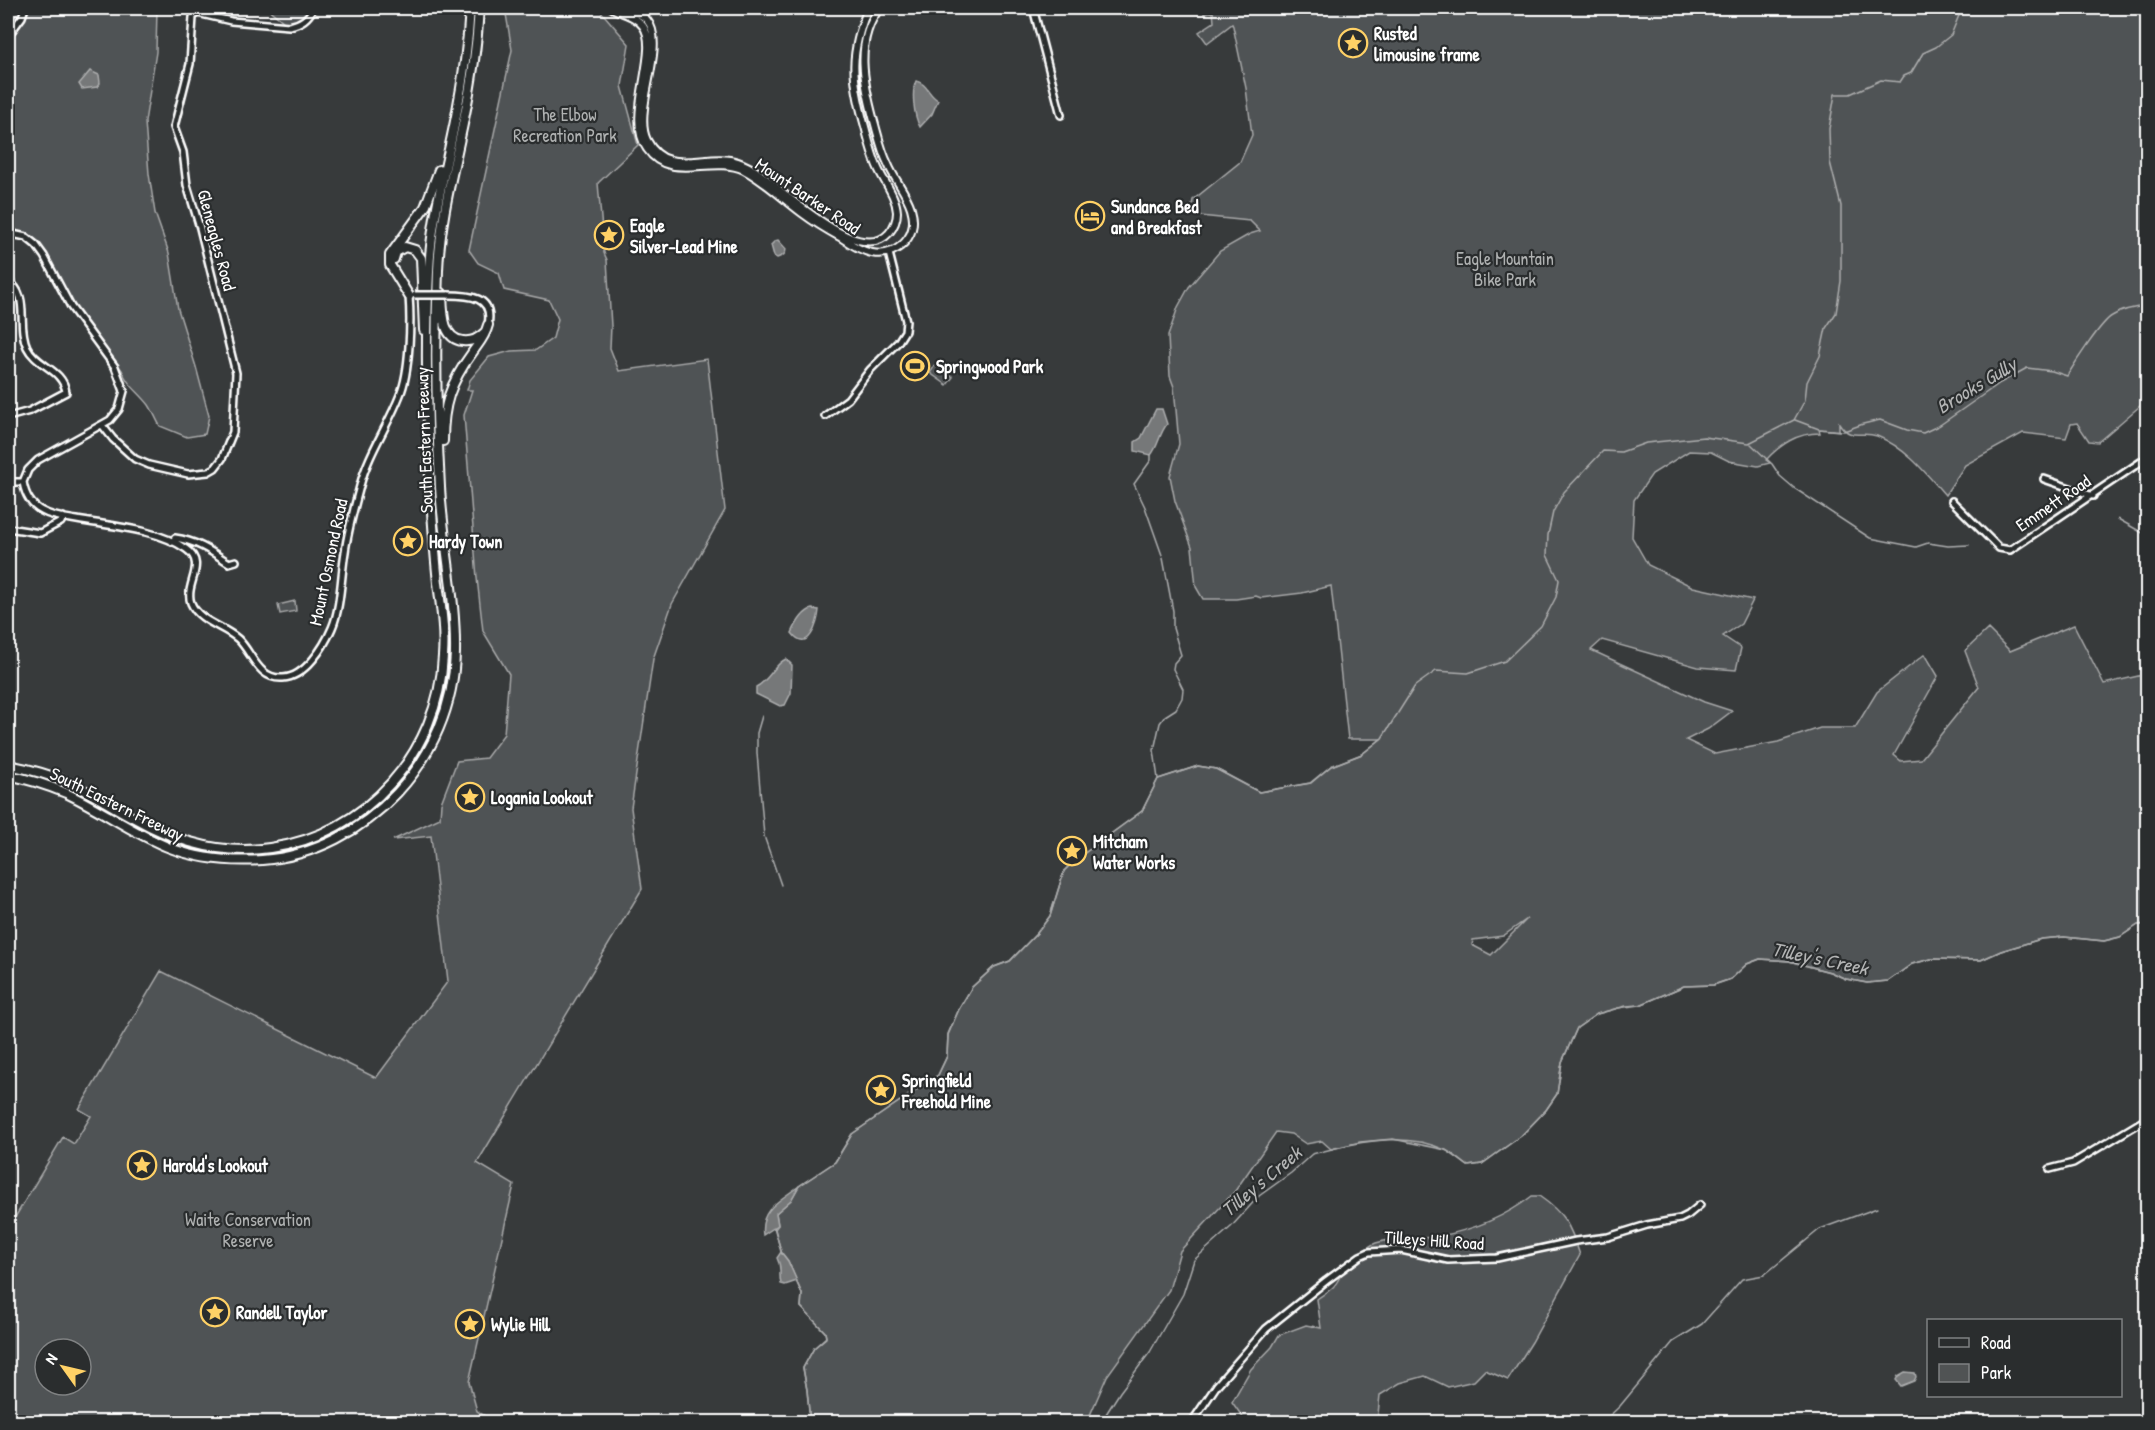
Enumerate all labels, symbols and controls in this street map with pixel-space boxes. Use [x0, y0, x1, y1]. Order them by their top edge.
place label: Rusted limousine frame [1374, 21, 1481, 67]
place icon: Rusted limousine frame [1337, 27, 1369, 59]
park label: The Elbow Recreation Park [513, 102, 617, 148]
street label: Mount Barker Road [750, 152, 866, 240]
street label: Gleneagles Road [192, 187, 242, 293]
place label: Sundance Bed and Breakfast [1111, 194, 1203, 240]
hotel icon: Sundance Bed and Breakfast [1074, 200, 1106, 232]
place label: Eagle Silver-Lead Mine [630, 213, 739, 259]
place icon: Eagle Silver-Lead Mine [593, 219, 625, 251]
park label: Eagle Mountain Bike Park [1456, 246, 1554, 292]
water label: Brooks Gully [1931, 349, 2024, 420]
sports icon: Springwood Park [899, 350, 931, 382]
place label: Springwood Park [936, 354, 1044, 380]
street label: South Eastern Freeway [409, 366, 439, 513]
street label: Emmett Road [2011, 469, 2095, 537]
street label: Mount Osmond Road [302, 496, 354, 628]
place icon: Hardy Town [392, 525, 424, 557]
place label: Hardy Town [429, 529, 502, 555]
street label: South Eastern Freeway [46, 761, 188, 847]
place icon: Logania Lookout [454, 781, 486, 813]
place label: Logania Lookout [491, 785, 594, 811]
place label: Mitcham Water Works [1093, 829, 1175, 875]
place icon: Mitcham Water Works [1056, 835, 1088, 867]
water label: Tilley's Creek [1769, 935, 1872, 983]
place label: Springfield Freehold Mine [901, 1068, 992, 1114]
place icon: Springfield Freehold Mine [865, 1074, 897, 1106]
water label: Tilley's Creek [1215, 1138, 1309, 1223]
place icon: Harold's Lookout [126, 1149, 158, 1181]
place label: Harold's Lookout [163, 1153, 269, 1178]
park label: Waite Conservation Reserve [185, 1207, 311, 1253]
street label: Tilleys Hill Road [1383, 1224, 1485, 1256]
place icon: Randell Taylor [199, 1296, 231, 1328]
place label: Randell Taylor [236, 1300, 328, 1326]
place icon: Wylie Hill [454, 1308, 486, 1340]
place label: Wylie Hill [491, 1312, 551, 1338]
legend [1927, 1319, 2122, 1397]
text: Road [1981, 1330, 2011, 1355]
north arrow [33, 1337, 93, 1397]
text: N [39, 1349, 62, 1368]
text: Park [1981, 1360, 2012, 1385]

